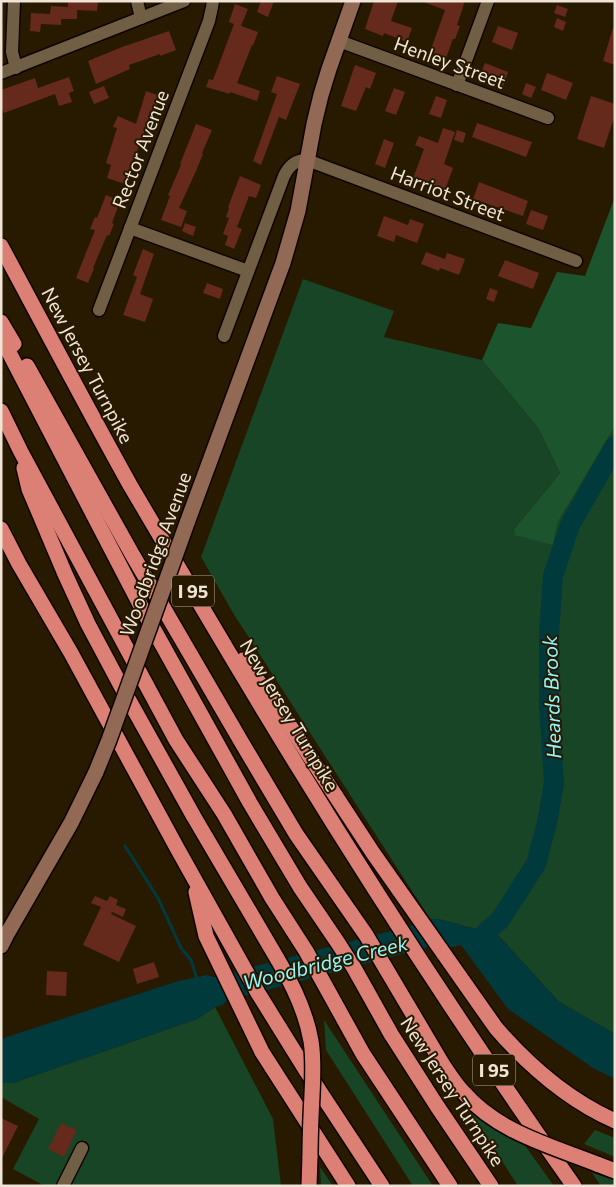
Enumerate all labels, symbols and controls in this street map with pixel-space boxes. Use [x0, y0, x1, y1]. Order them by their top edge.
street label: Henley Street [391, 31, 509, 93]
street label: Rector Avenue [107, 86, 173, 212]
street label: Harriot Street [388, 161, 509, 225]
street label: New Jersey Turnpike [37, 283, 139, 447]
street label: Woodbridge Avenue [115, 469, 195, 639]
road number: I 95 [172, 576, 214, 606]
water label: Heards Brook [537, 634, 565, 759]
street label: New Jersey Turnpike [235, 635, 345, 795]
water label: Woodbridge Creek [240, 930, 411, 994]
street label: New Jersey Turnpike [396, 1012, 510, 1170]
road number: I 95 [473, 1054, 515, 1086]

